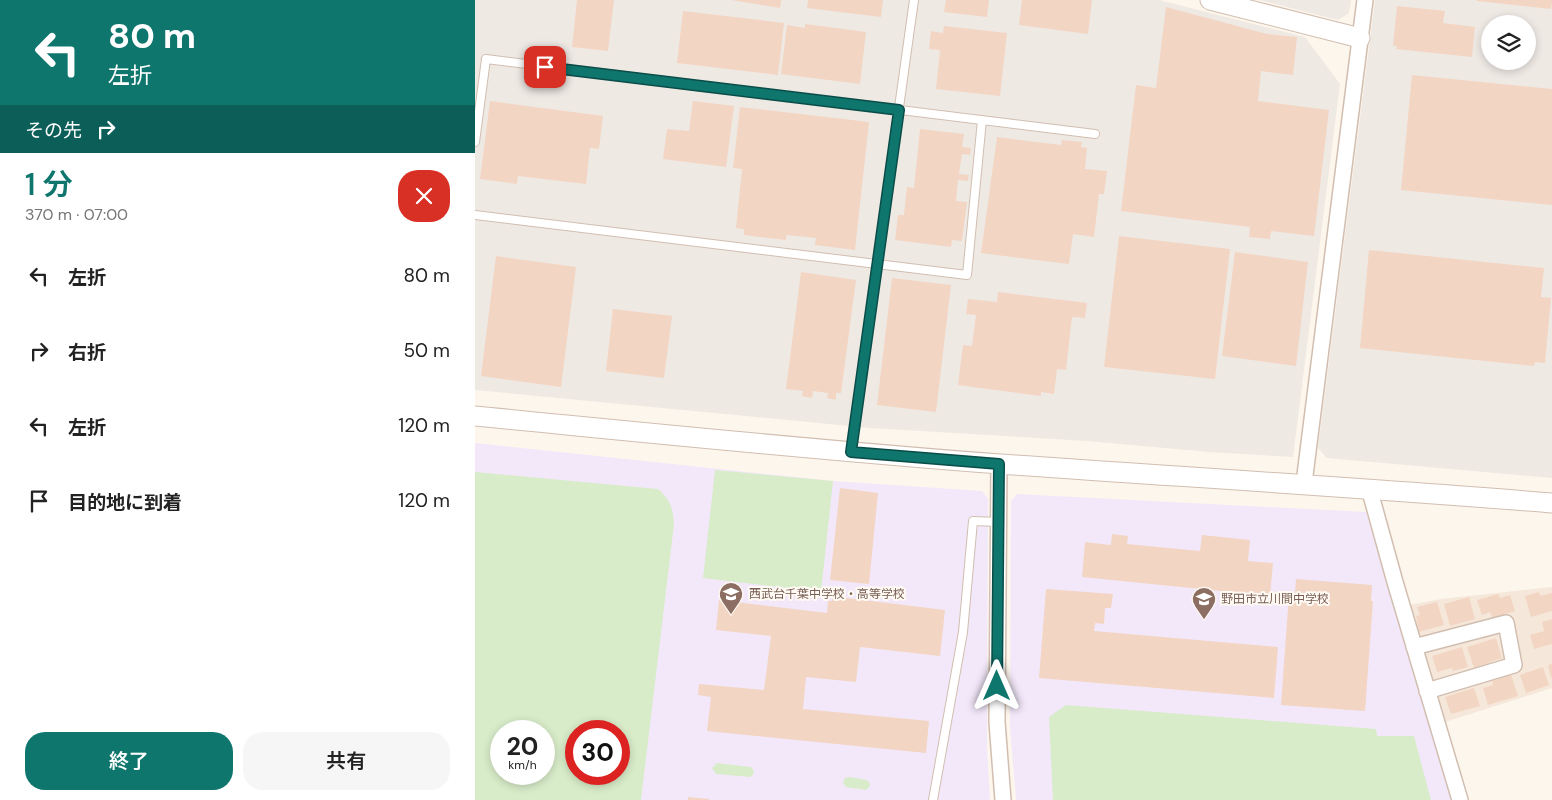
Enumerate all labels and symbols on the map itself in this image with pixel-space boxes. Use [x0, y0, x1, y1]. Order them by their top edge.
pin [524, 46, 566, 88]
school or university icon: 西武台千葉中学校・高等学校 [718, 581, 744, 615]
place label: 西武台千葉中学校・高等学校 [749, 586, 905, 602]
school or university icon: 野田市立川間中学校 [1191, 586, 1217, 620]
place label: 野田市立川間中学校 [1221, 591, 1329, 607]
position arrow [970, 659, 1022, 711]
speed limit sign: 30 [565, 720, 630, 785]

